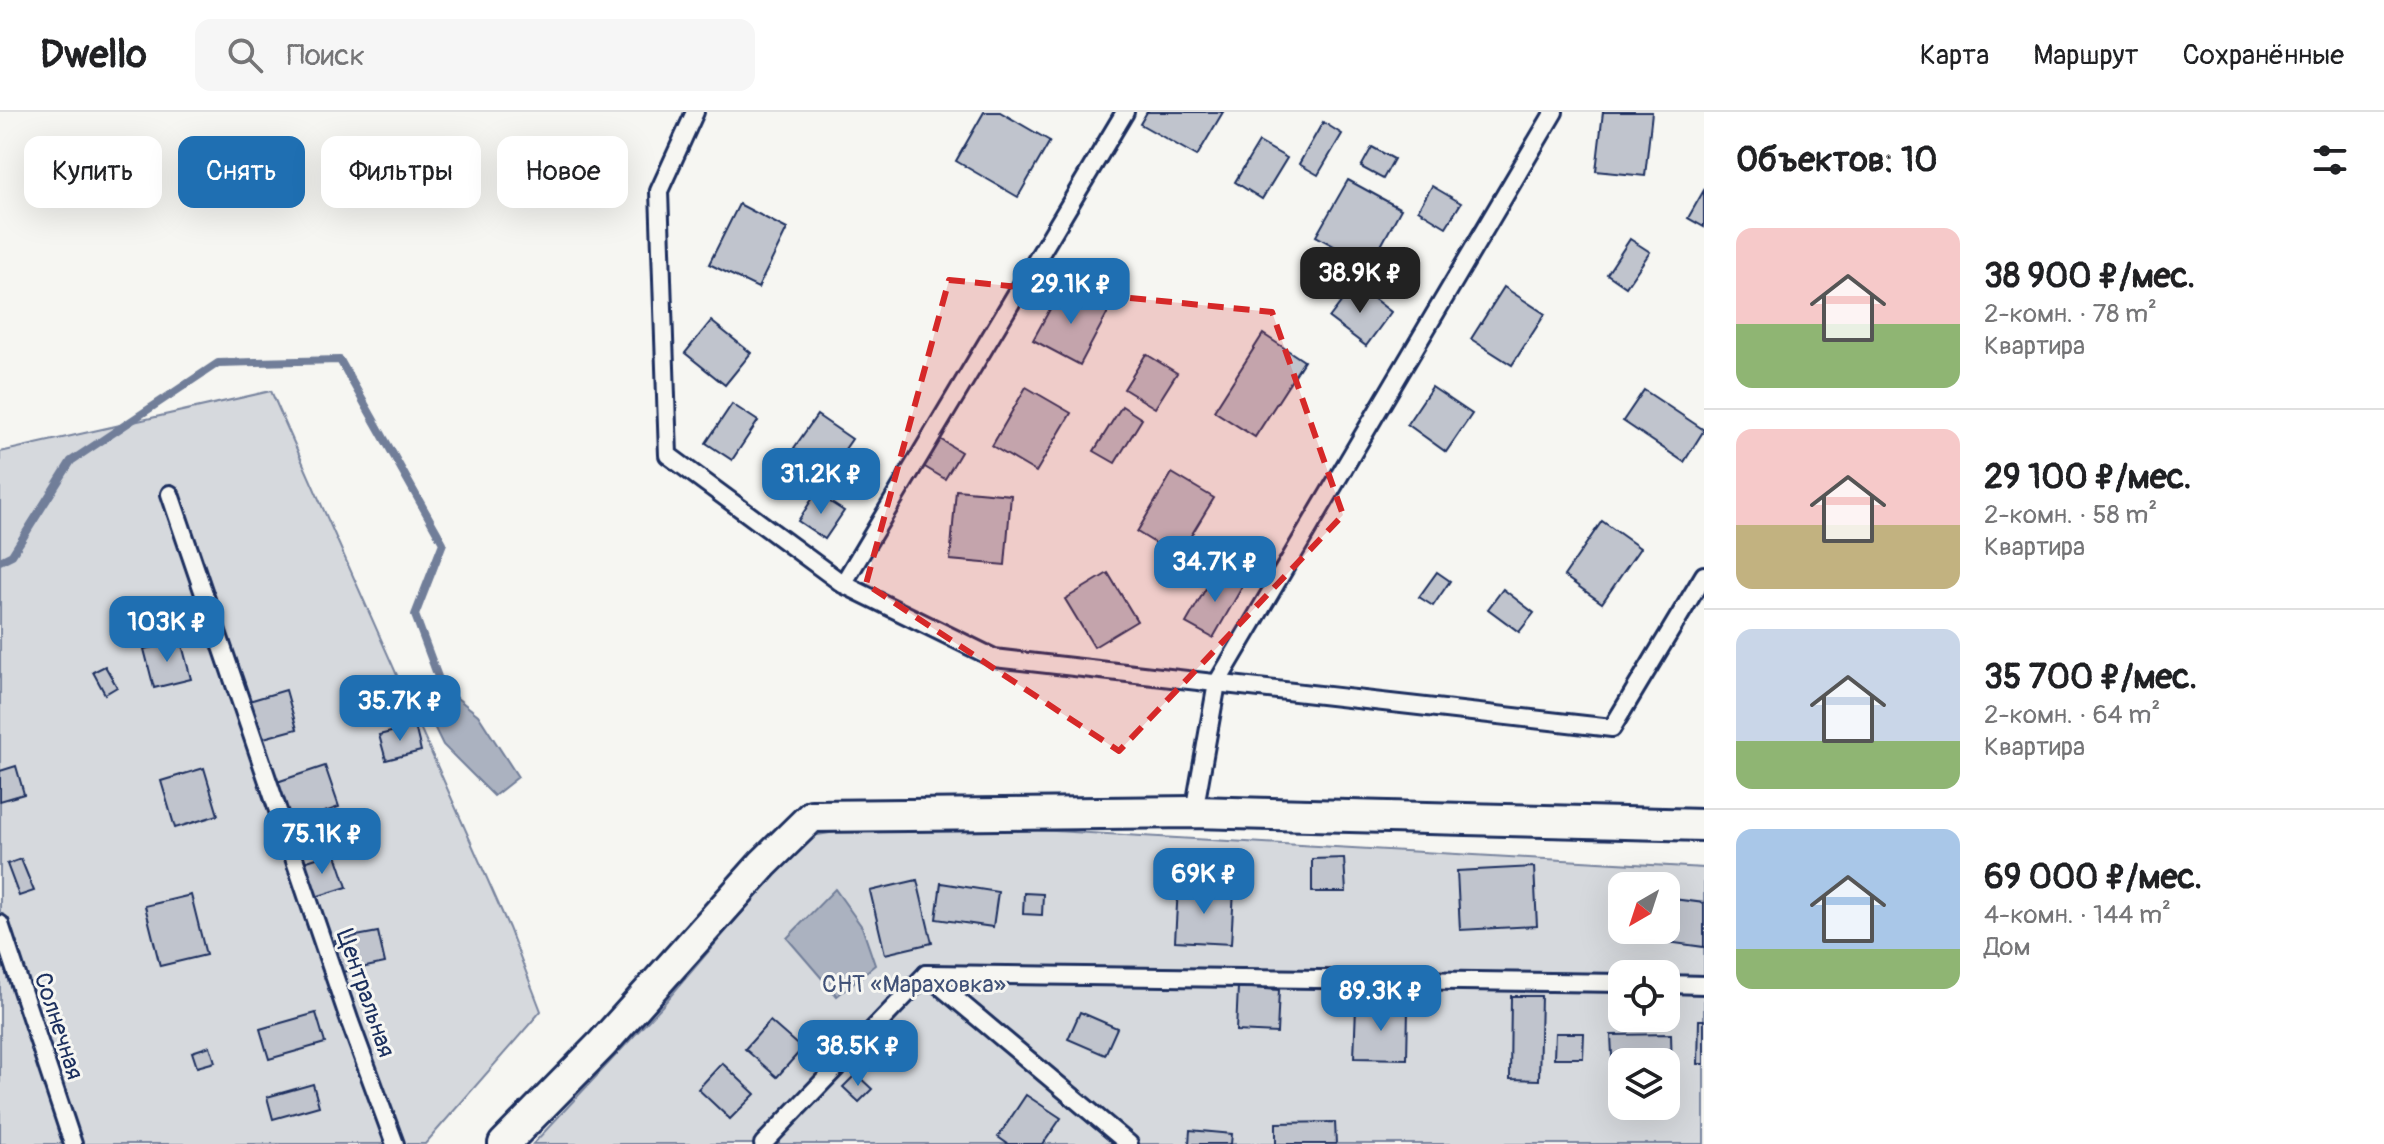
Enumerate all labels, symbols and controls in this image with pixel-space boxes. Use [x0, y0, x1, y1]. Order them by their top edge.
search box [195, 19, 755, 91]
text: Dwello [40, 31, 147, 79]
icon: search [223, 33, 267, 77]
text: Поиск [287, 37, 365, 74]
text: Карта [1920, 38, 1989, 73]
text: Маршрут [2033, 38, 2139, 73]
text: Сохранённые [2183, 38, 2344, 73]
chip: Купить [24, 136, 162, 208]
chip: Снять [178, 136, 305, 208]
chip: Фильтры [321, 136, 481, 208]
chip: Новое [497, 136, 628, 208]
icon: filters [2308, 138, 2352, 182]
text: Объектов: 10 [1736, 139, 1937, 182]
pin: 38.9K ₽ [1286, 247, 1434, 315]
text: 38 900 ₽/мес. [1984, 255, 2195, 298]
text: 38.9K ₽ [1318, 257, 1402, 289]
pin: 29.1K ₽ [997, 258, 1145, 326]
icon: home [1800, 260, 1896, 356]
text: 29.1K ₽ [1031, 268, 1111, 300]
text: 2-комн. · 78 m² [1984, 298, 2157, 330]
text: Квартира [1984, 330, 2085, 362]
pin: 31.2K ₽ [747, 448, 895, 516]
text: 29 100 ₽/мес. [1984, 456, 2192, 499]
text: 31.2K ₽ [780, 458, 862, 490]
icon: home [1800, 461, 1896, 557]
text: 2-комн. · 58 m² [1984, 499, 2157, 531]
text: Квартира [1984, 531, 2085, 563]
pin: 34.7K ₽ [1141, 536, 1289, 604]
text: 34.7K ₽ [1172, 546, 1258, 578]
pin: 103K ₽ [102, 596, 232, 664]
text: 103K ₽ [127, 606, 207, 638]
text: 35 700 ₽/мес. [1984, 656, 2197, 699]
icon: home [1800, 661, 1896, 757]
pin: 35.7K ₽ [326, 675, 474, 743]
text: 35.7K ₽ [358, 685, 442, 717]
text: 2-комн. · 64 m² [1984, 699, 2160, 731]
text: Квартира [1984, 731, 2085, 763]
pin: 75.1K ₽ [248, 808, 396, 876]
text: 75.1K ₽ [282, 818, 362, 850]
pin: 69K ₽ [1148, 848, 1260, 916]
text: 69 000 ₽/мес. [1984, 856, 2202, 899]
text: 69K ₽ [1171, 858, 1237, 890]
icon: home [1800, 861, 1896, 957]
north arrow [1608, 872, 1680, 944]
map controls [1608, 872, 1680, 1120]
text: 4-комн. · 144 m² [1984, 899, 2171, 931]
street label: Центральная [330, 925, 401, 1061]
text: Дом [1984, 931, 2031, 963]
button: locate [1608, 960, 1680, 1032]
pin: 89.3K ₽ [1307, 965, 1455, 1033]
street label: Солнечная [28, 969, 89, 1083]
park label: СНТ «Мараховка» [822, 970, 1006, 999]
text: 89.3K ₽ [1339, 975, 1423, 1007]
pin: 38.5K ₽ [784, 1020, 932, 1088]
text: 38.5K ₽ [816, 1030, 900, 1062]
button: layers [1608, 1048, 1680, 1120]

